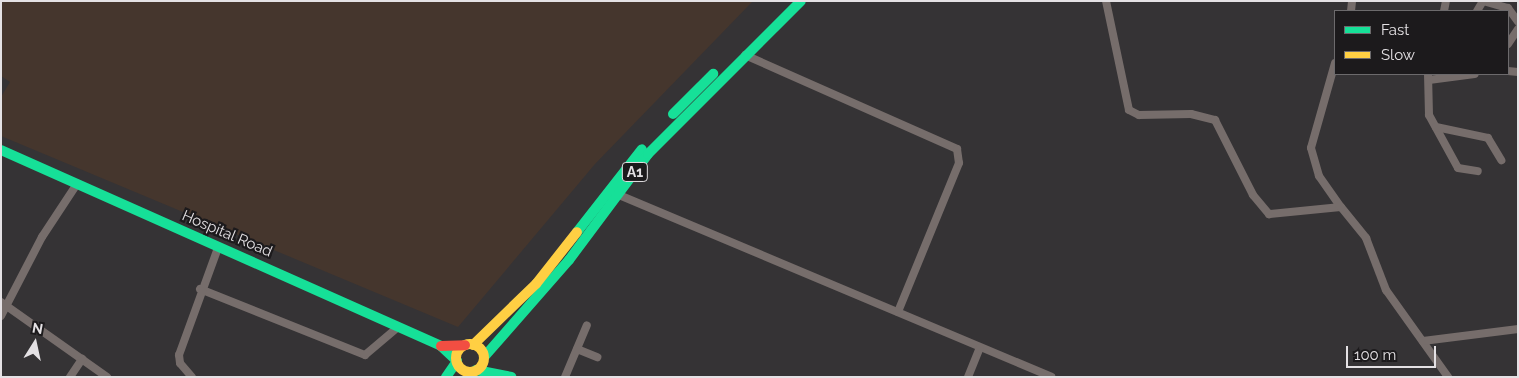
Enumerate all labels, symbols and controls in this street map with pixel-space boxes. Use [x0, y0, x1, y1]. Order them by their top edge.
legend [1334, 10, 1509, 75]
text: Fast [1381, 21, 1409, 39]
text: Slow [1381, 46, 1415, 64]
road number: A1 [621, 160, 649, 183]
street label: Hospital Road [179, 207, 275, 261]
north arrow [10, 318, 60, 368]
text: N [31, 319, 44, 337]
scale bar [1349, 336, 1439, 368]
text: 100 m [1354, 346, 1396, 364]

